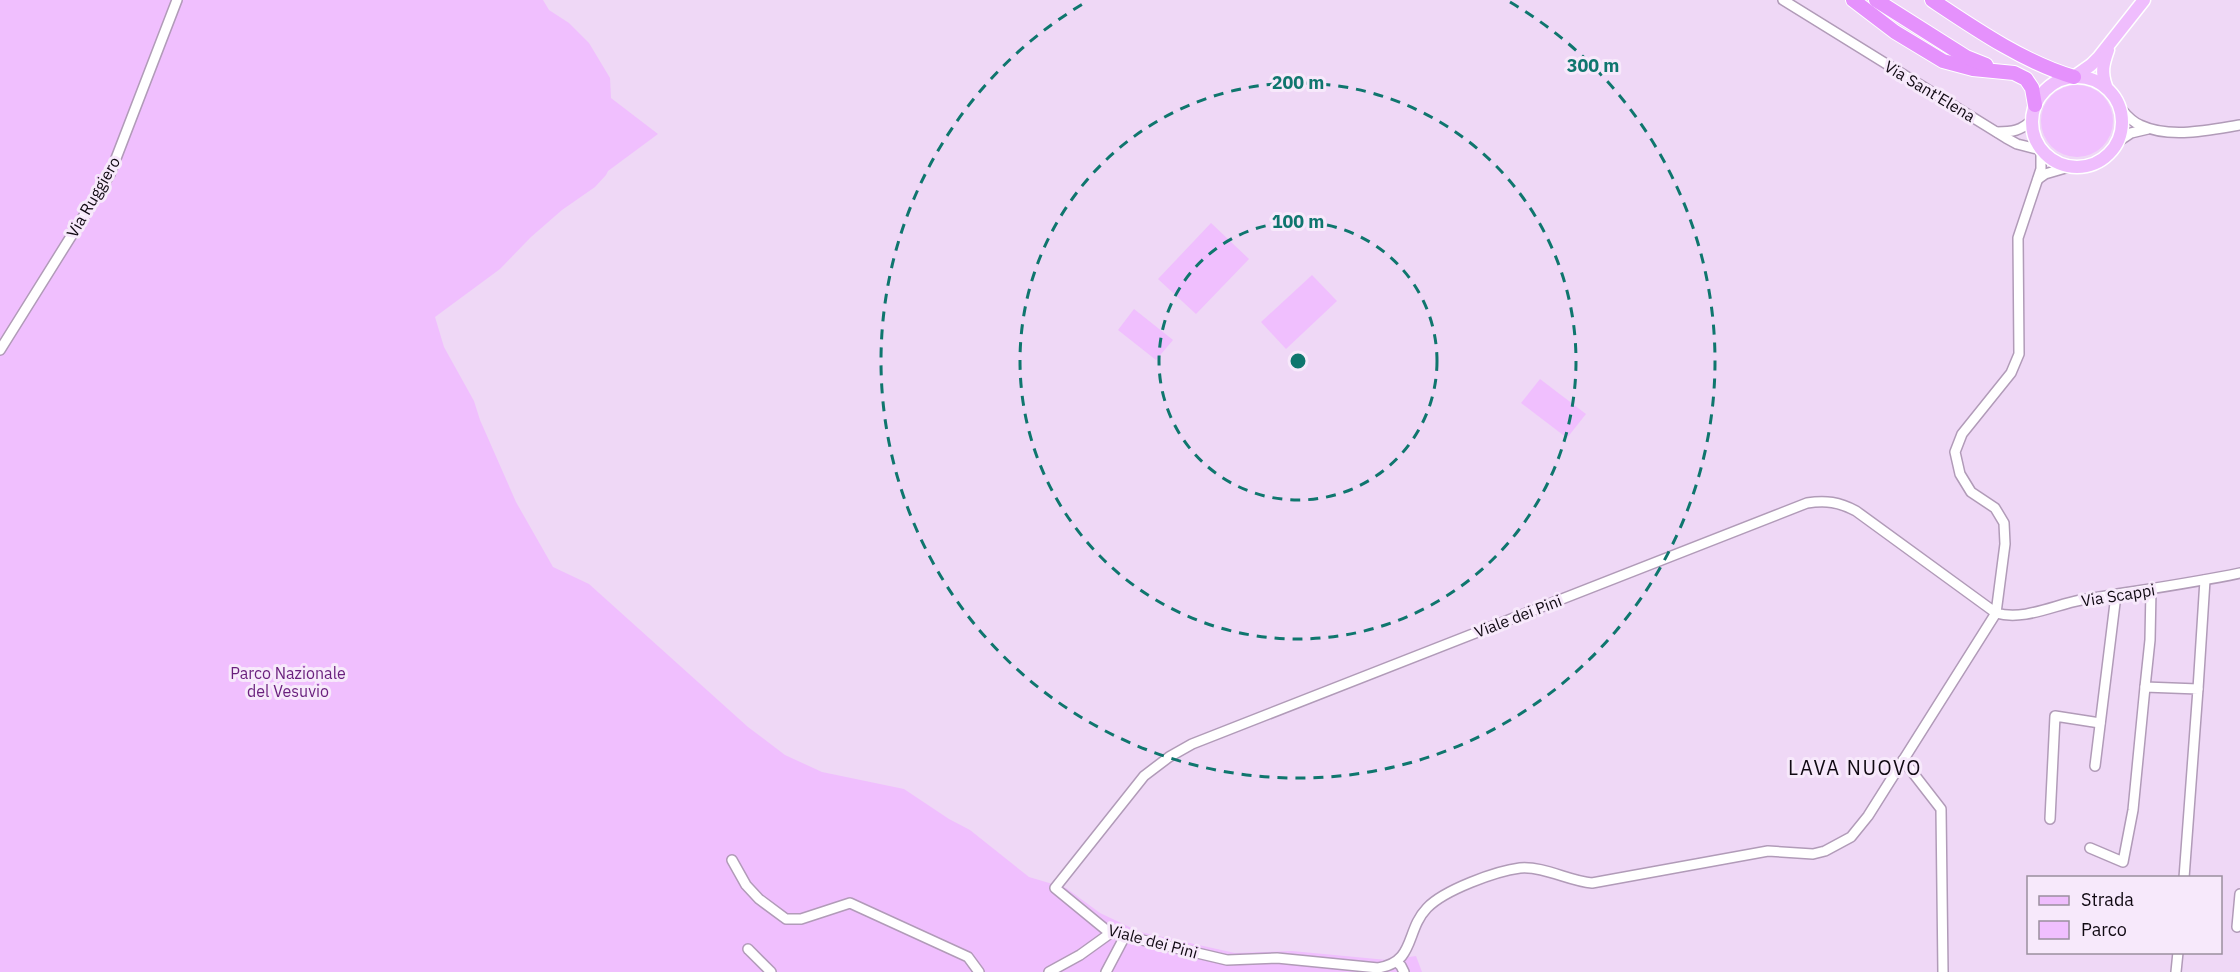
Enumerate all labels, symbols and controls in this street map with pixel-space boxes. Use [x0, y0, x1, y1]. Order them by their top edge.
text: 300 m [1567, 54, 1619, 77]
street label: Via Sant'Elena [1881, 56, 1980, 126]
text: 200 m [1272, 71, 1324, 94]
street label: Via Ruggiero [62, 153, 124, 241]
text: 100 m [1272, 210, 1324, 233]
centre of rings [1288, 351, 1308, 371]
street label: Via Scappi [2080, 579, 2156, 611]
street label: Viale dei Pini [1472, 590, 1564, 642]
park label: Parco Nazionale del Vesuvio [230, 663, 346, 701]
district label: LAVA NUOVO [1788, 754, 1922, 781]
legend [2027, 876, 2222, 954]
text: Strada [2081, 888, 2134, 911]
text: Parco [2081, 918, 2127, 941]
street label: Viale dei Pini [1106, 919, 1200, 963]

